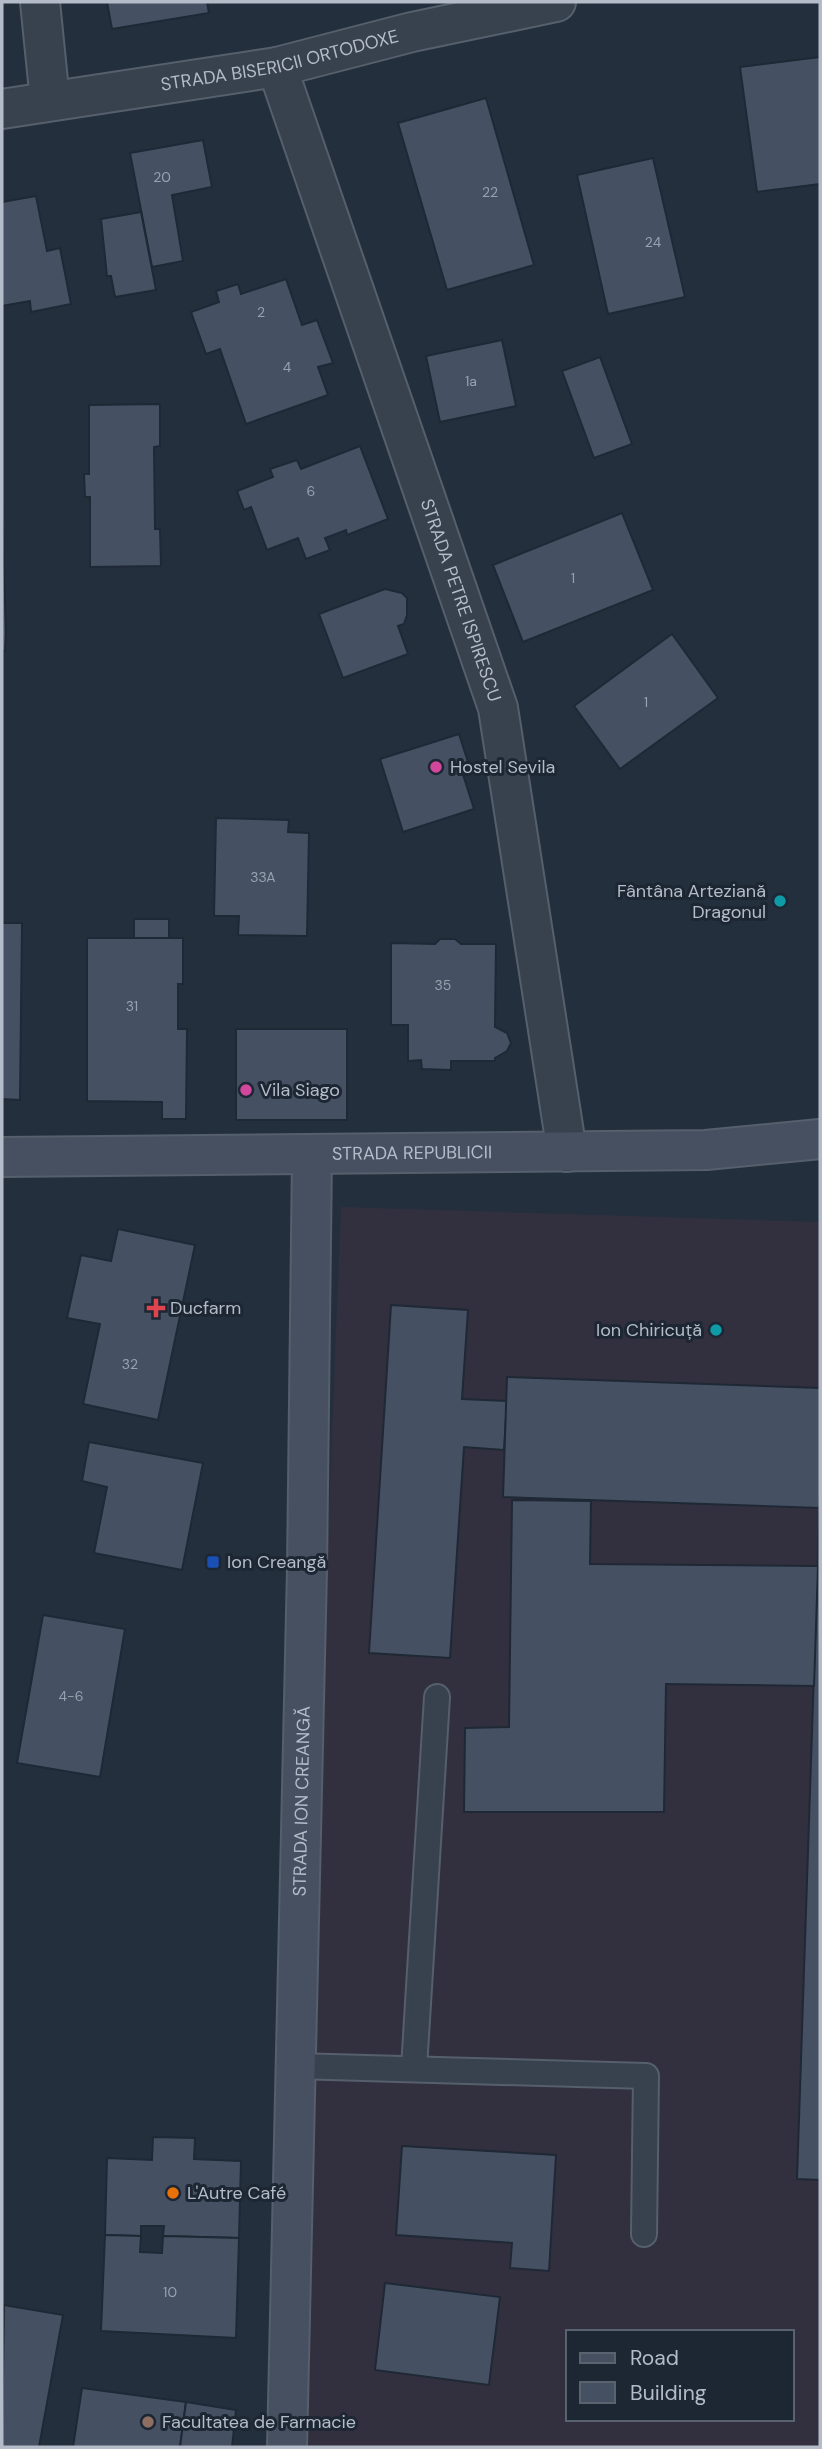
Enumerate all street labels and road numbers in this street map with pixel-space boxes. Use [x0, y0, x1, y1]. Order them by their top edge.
street label: STRADA BISERICII ORTODOXE [159, 24, 401, 97]
street label: STRADA PETRE ISPIRESCU [415, 496, 507, 705]
street label: STRADA REPUBLICII [332, 1140, 492, 1166]
street label: STRADA ION CREANGĂ [288, 1706, 316, 1897]

